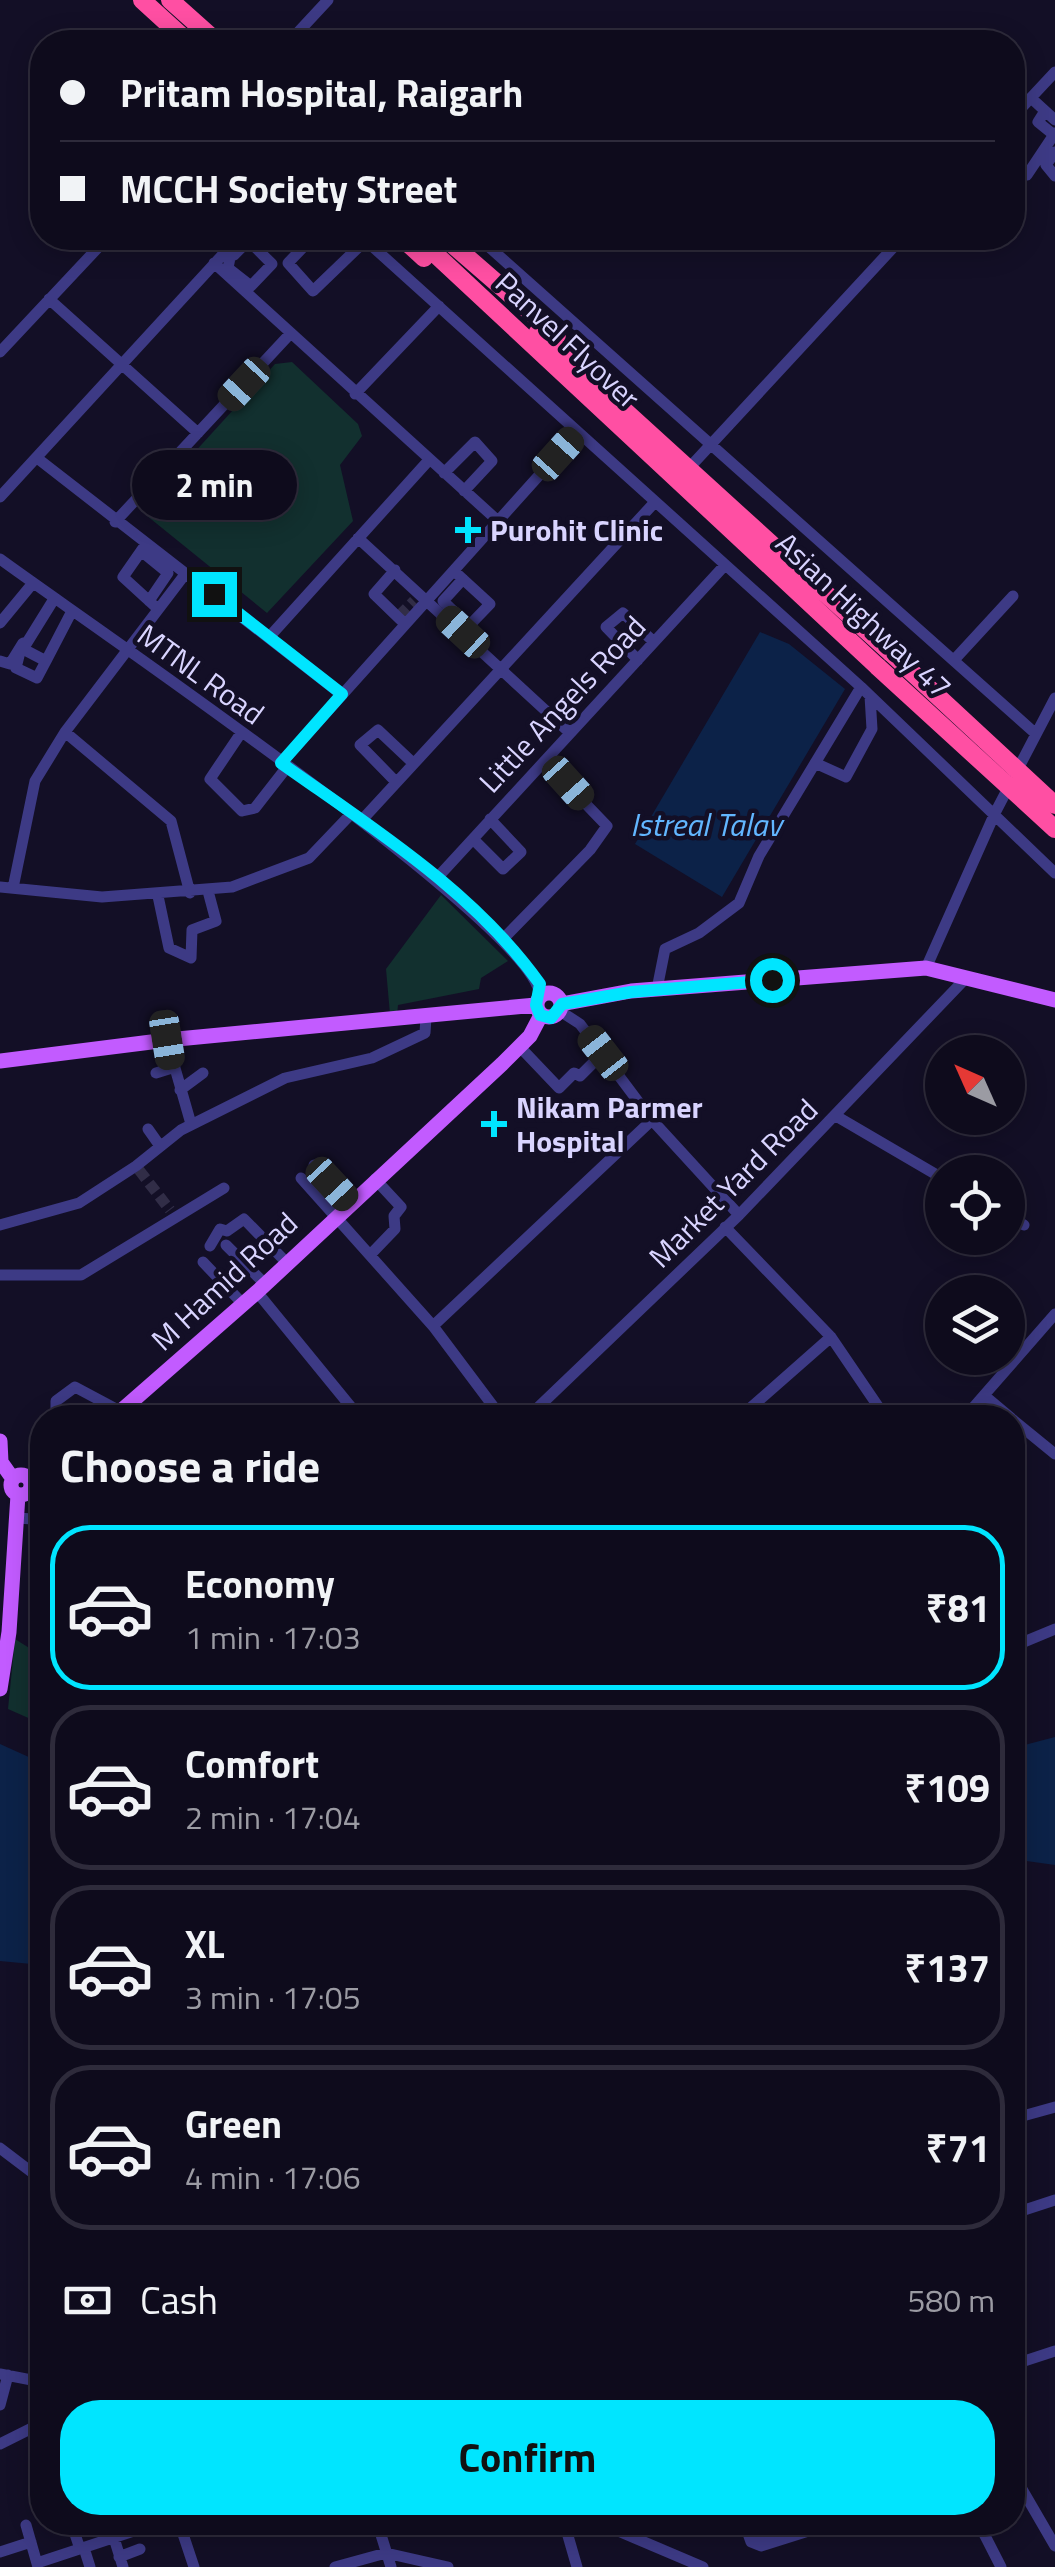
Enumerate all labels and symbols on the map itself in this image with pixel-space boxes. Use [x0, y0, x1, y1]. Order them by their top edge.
street label: Panvel Flyover [485, 261, 651, 419]
car [213, 352, 275, 416]
car [527, 422, 589, 486]
callout: 2 min [132, 449, 296, 519]
place label: Purohit Clinic [490, 507, 663, 553]
marker: Purohit Clinic [455, 517, 481, 543]
street label: Asian Highway 47 [765, 521, 963, 709]
route end [192, 572, 237, 617]
car [431, 601, 495, 663]
street label: Little Angels Road [468, 605, 656, 803]
street label: MTNL Road [128, 612, 274, 736]
car [537, 751, 599, 815]
water label: Istreal Talav [630, 800, 785, 848]
route start [750, 958, 795, 1003]
car [147, 1008, 187, 1072]
car [573, 1020, 633, 1086]
north arrow [925, 1035, 1025, 1135]
place label: Nikam Parmer Hospital [516, 1084, 703, 1164]
street label: Market Yard Road [638, 1088, 828, 1278]
marker: Nikam Parmer Hospital [481, 1111, 507, 1137]
car [301, 1152, 363, 1216]
street label: M Hamid Road [140, 1201, 308, 1361]

